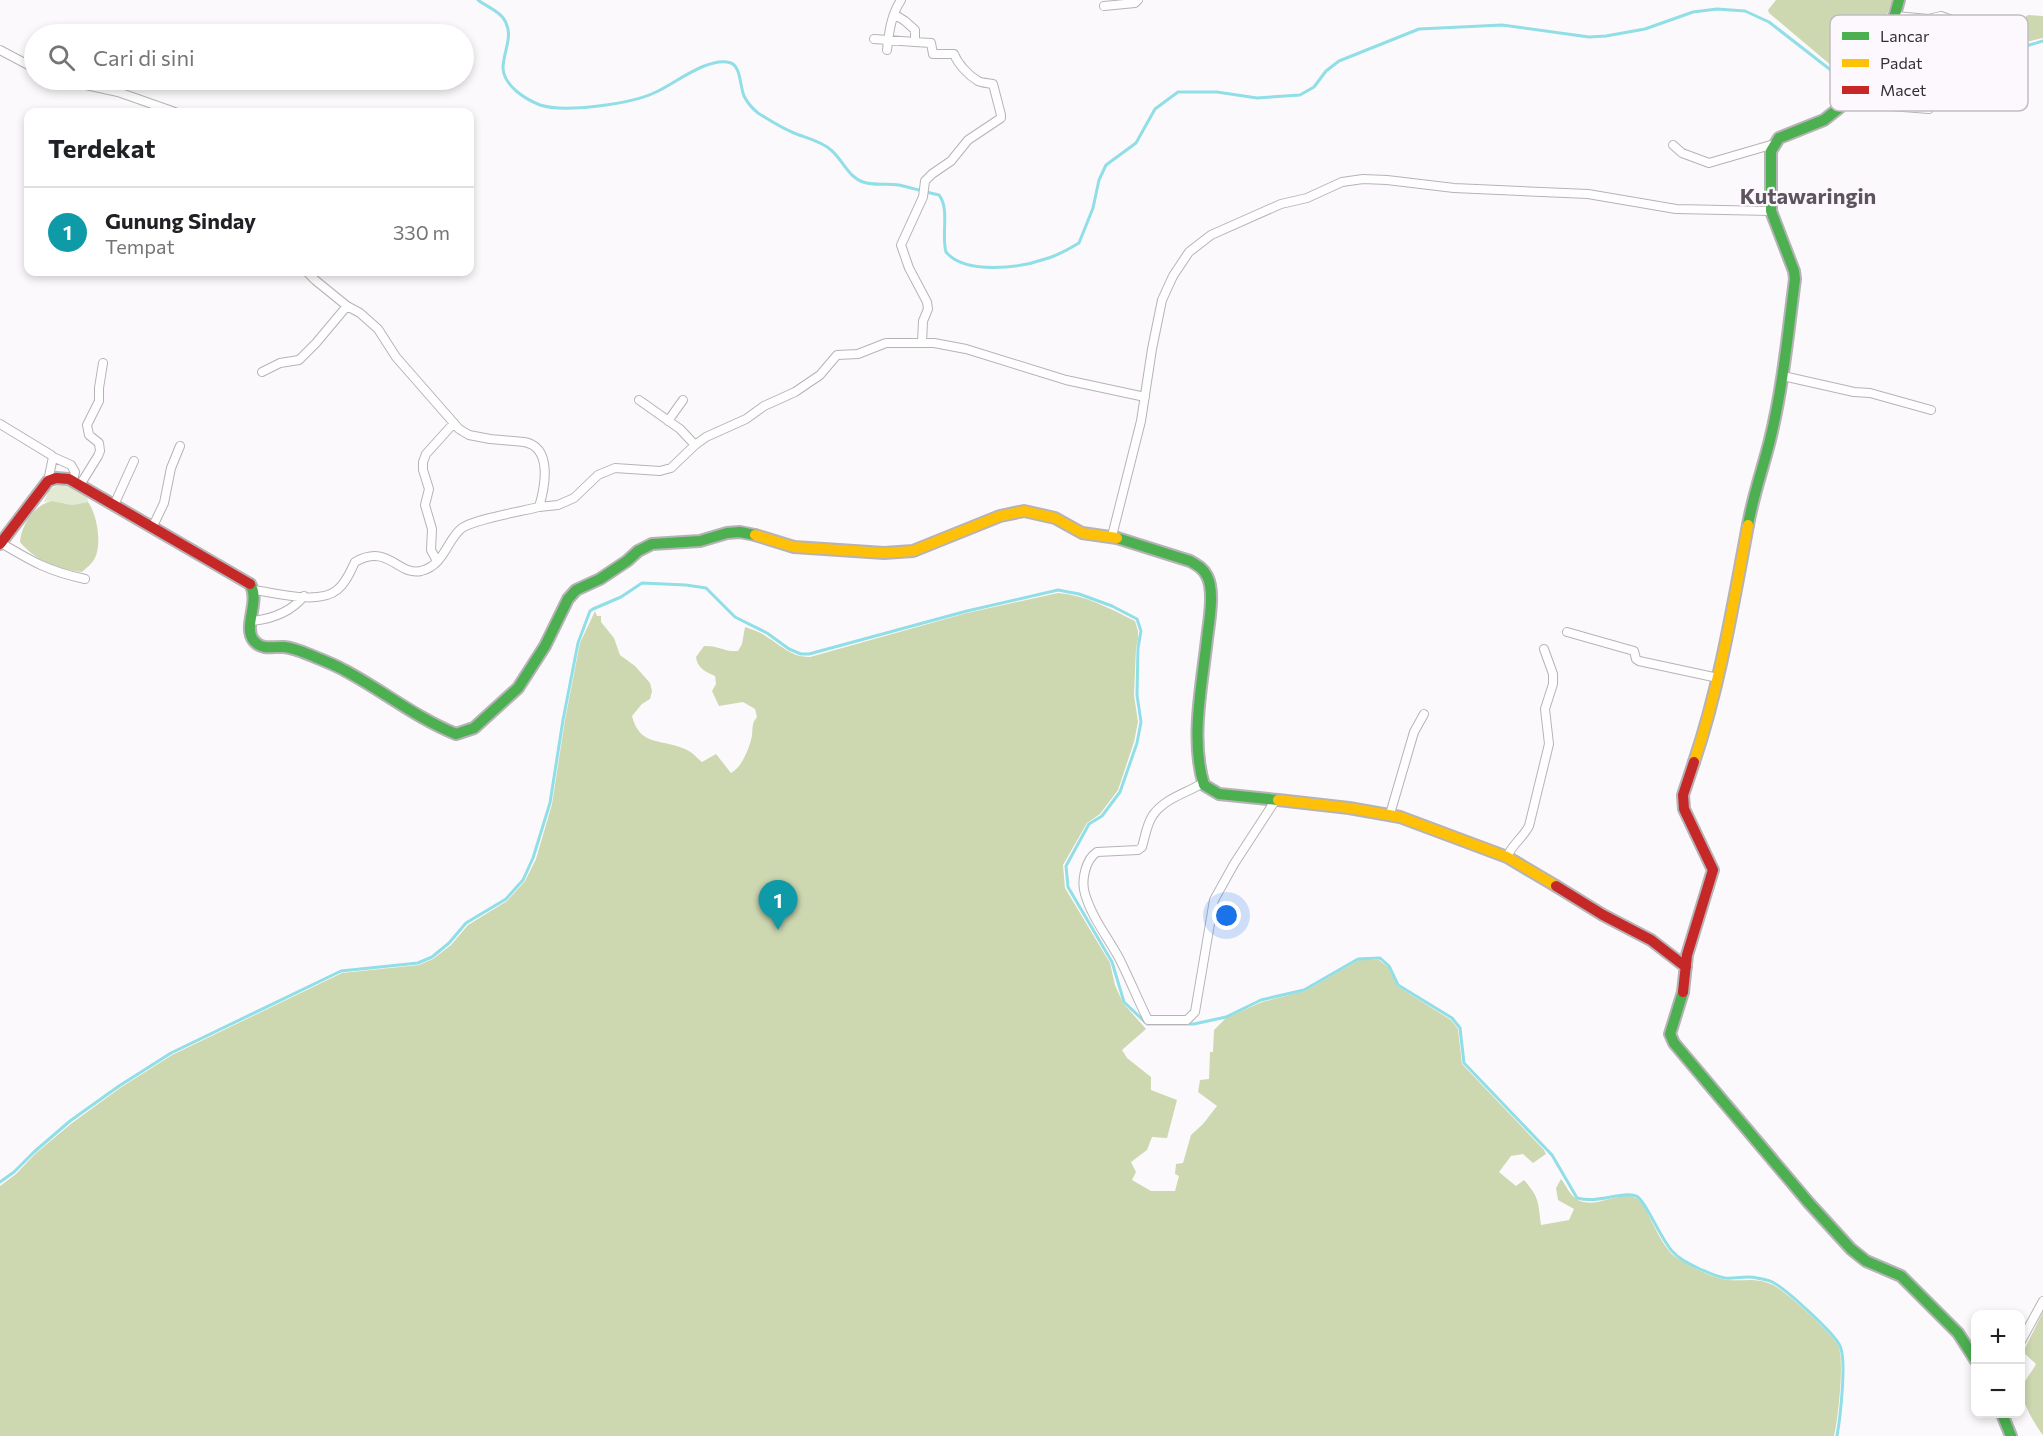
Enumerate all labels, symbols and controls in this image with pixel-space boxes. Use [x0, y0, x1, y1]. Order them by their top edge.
legend [1830, 15, 2028, 111]
search box [24, 24, 474, 90]
text: Lancar [1880, 26, 1930, 45]
icon: search [45, 41, 78, 74]
text: Cari di sini [93, 44, 195, 71]
text: Padat [1880, 53, 1923, 72]
text: Macet [1880, 80, 1927, 99]
text: Terdekat [48, 132, 155, 163]
district label: Kutawaringin [1740, 182, 1876, 209]
text: Gunung Sinday [105, 207, 256, 234]
text: 1 [63, 220, 72, 244]
text: 330 m [393, 220, 450, 244]
text: Tempat [105, 234, 175, 258]
pin: 1 [758, 880, 798, 930]
your location [1212, 901, 1241, 930]
map controls [1971, 1310, 2025, 1418]
button: + [1971, 1310, 2025, 1364]
button: − [1971, 1364, 2025, 1418]

